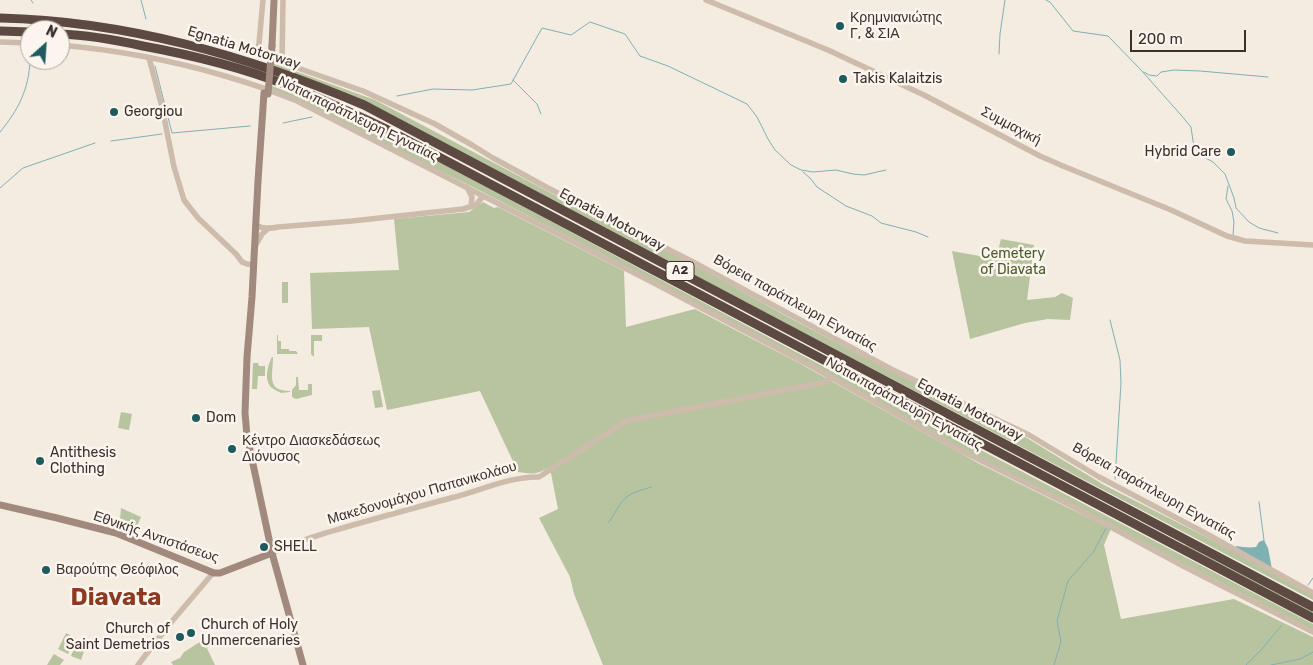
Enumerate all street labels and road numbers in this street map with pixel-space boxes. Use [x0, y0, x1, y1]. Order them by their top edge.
street label: Egnatia Motorway [186, 23, 302, 73]
street label: Νότια παράπλευρη Εγνατίας [275, 73, 441, 165]
street label: Συμμαχική [978, 103, 1044, 149]
street label: Egnatia Motorway [556, 185, 668, 255]
street label: Βόρεια παράπλευρη Εγνατίας [710, 251, 880, 355]
road number: Α2 [666, 262, 694, 280]
street label: Νότια παράπλευρη Εγνατίας [823, 354, 985, 454]
street label: Egnatia Motorway [914, 375, 1026, 445]
street label: Βόρεια παράπλευρη Εγνατίας [1069, 439, 1239, 543]
street label: Μακεδονομάχου Παπανικολάου [326, 458, 518, 528]
street label: Εθνικής Αντιστάσεως [91, 508, 221, 566]

